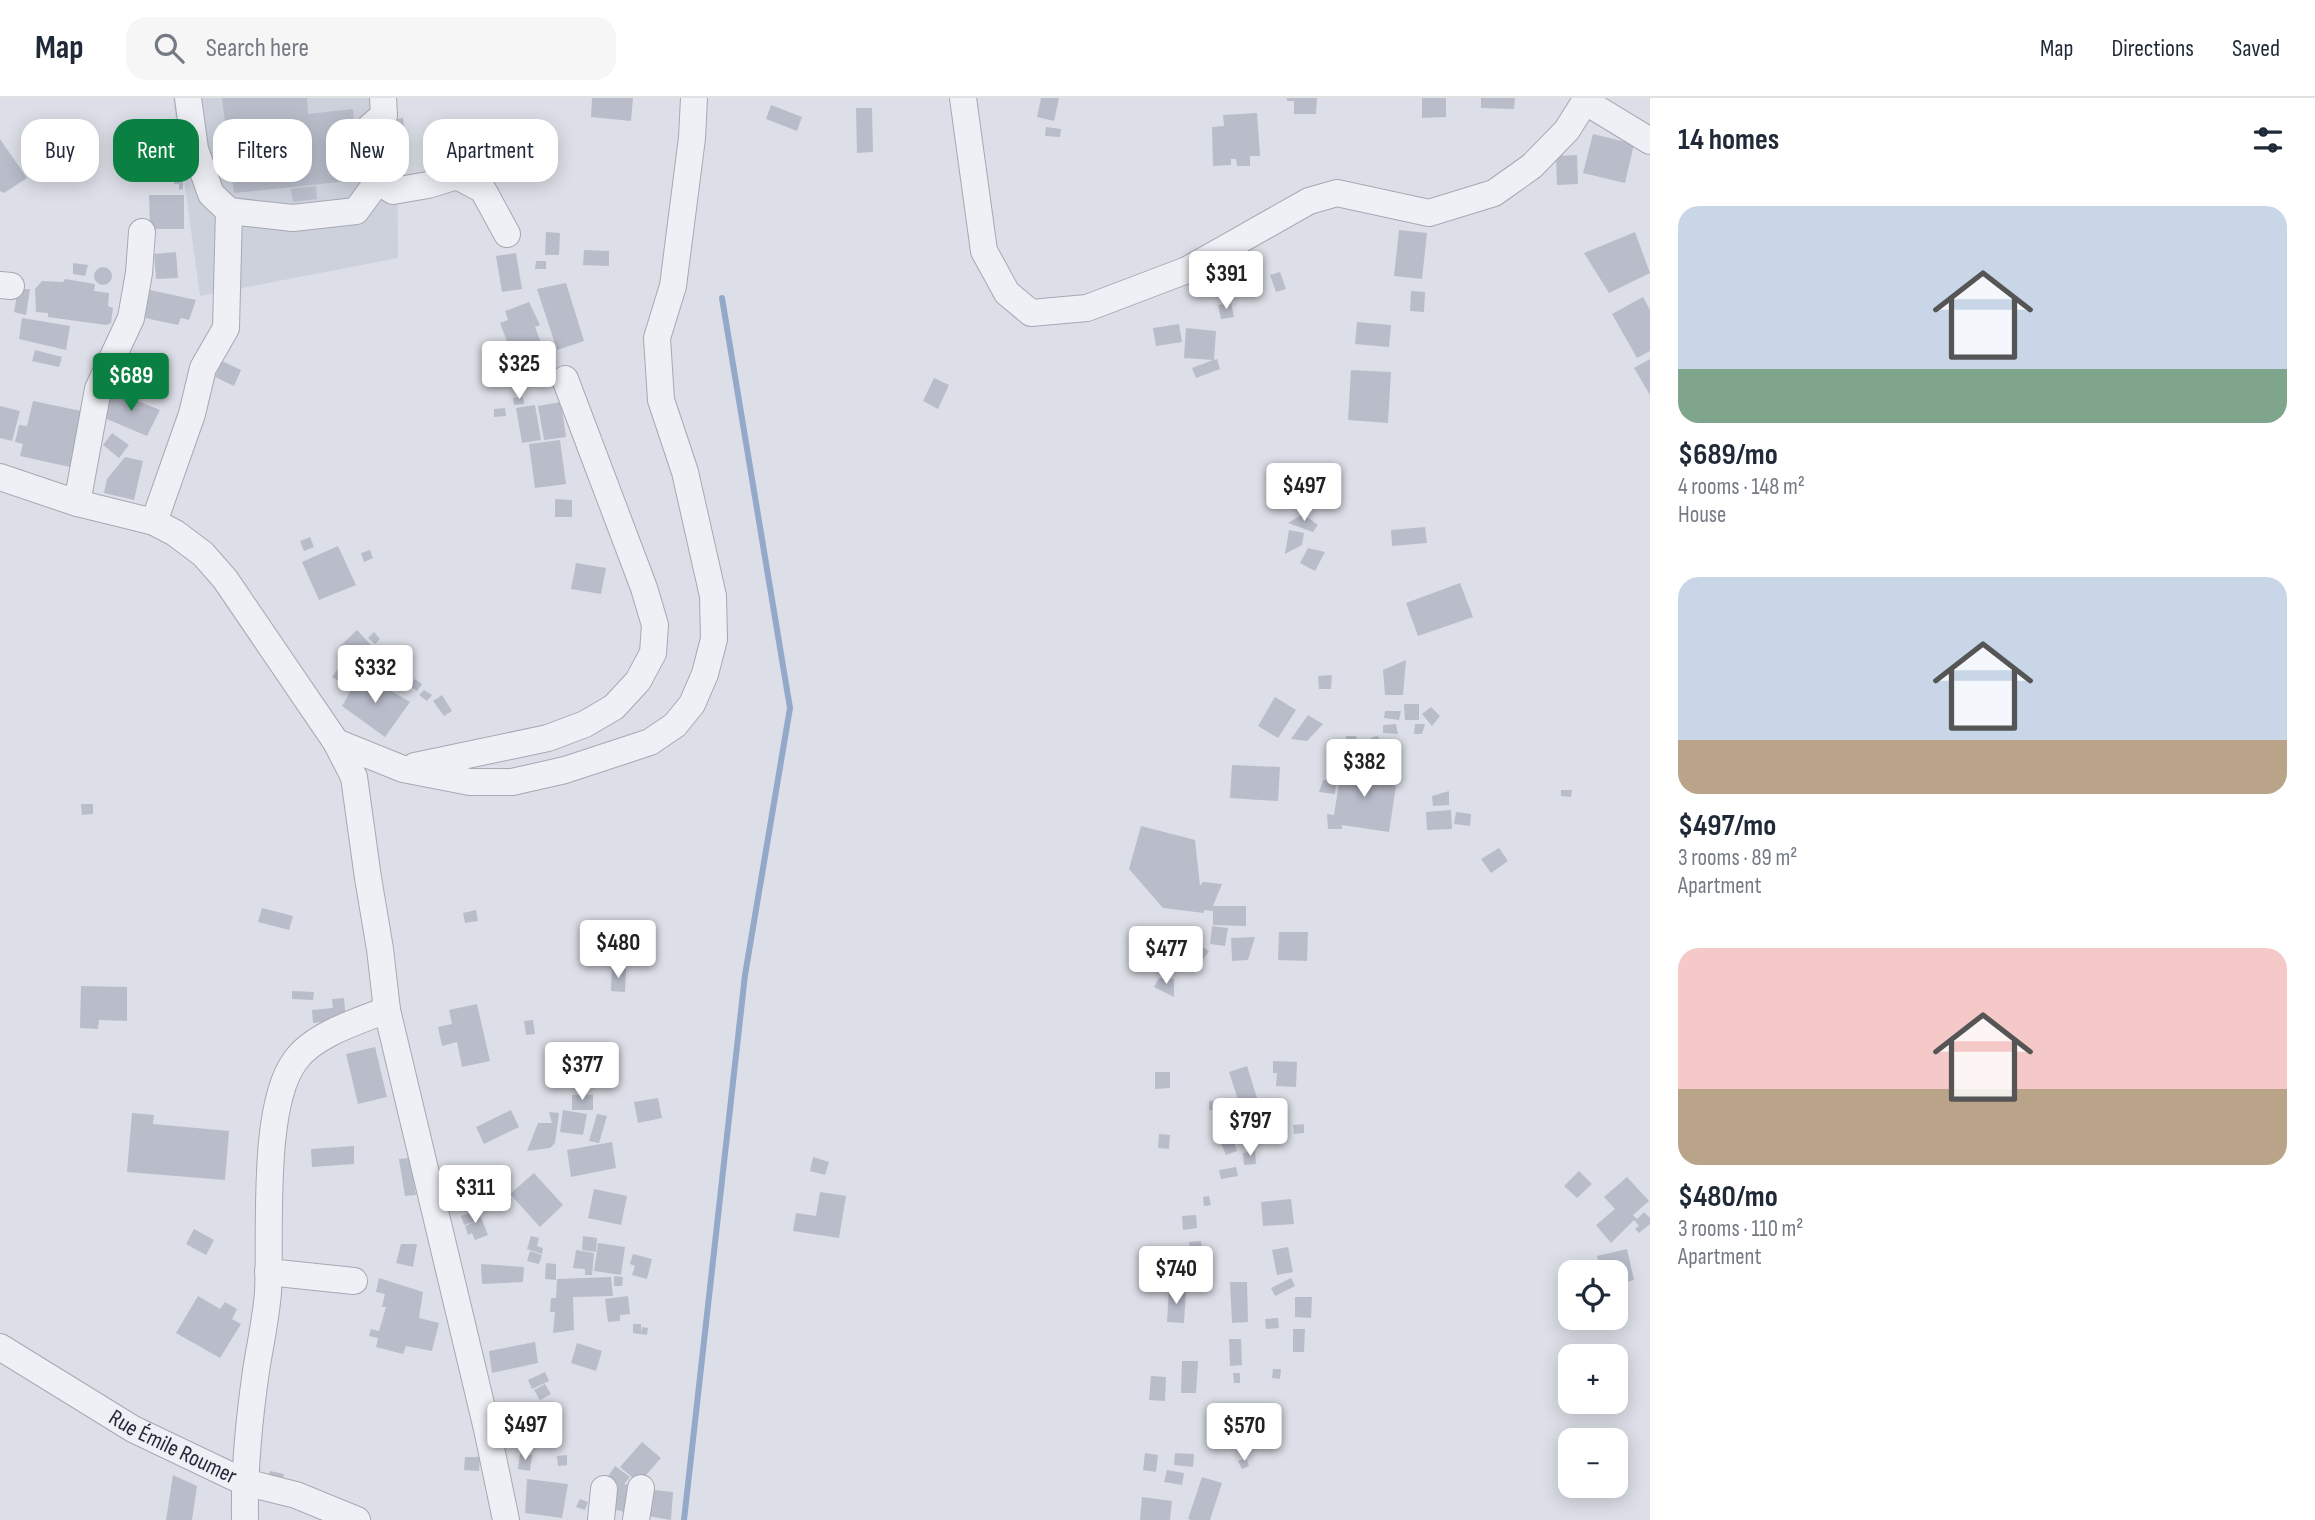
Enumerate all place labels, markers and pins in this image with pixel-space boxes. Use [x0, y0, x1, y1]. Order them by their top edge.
pin: $391 [1185, 252, 1267, 311]
pin: $325 [478, 342, 560, 401]
pin: $689 [90, 354, 172, 413]
pin: $497 [1263, 464, 1345, 523]
pin: $332 [334, 646, 416, 705]
pin: $382 [1323, 740, 1405, 799]
pin: $480 [577, 920, 659, 980]
pin: $477 [1125, 926, 1207, 986]
pin: $377 [541, 1042, 623, 1102]
pin: $797 [1209, 1098, 1291, 1158]
pin: $311 [434, 1166, 516, 1225]
pin: $740 [1135, 1246, 1217, 1306]
pin: $497 [484, 1402, 566, 1462]
pin: $570 [1203, 1404, 1285, 1463]

